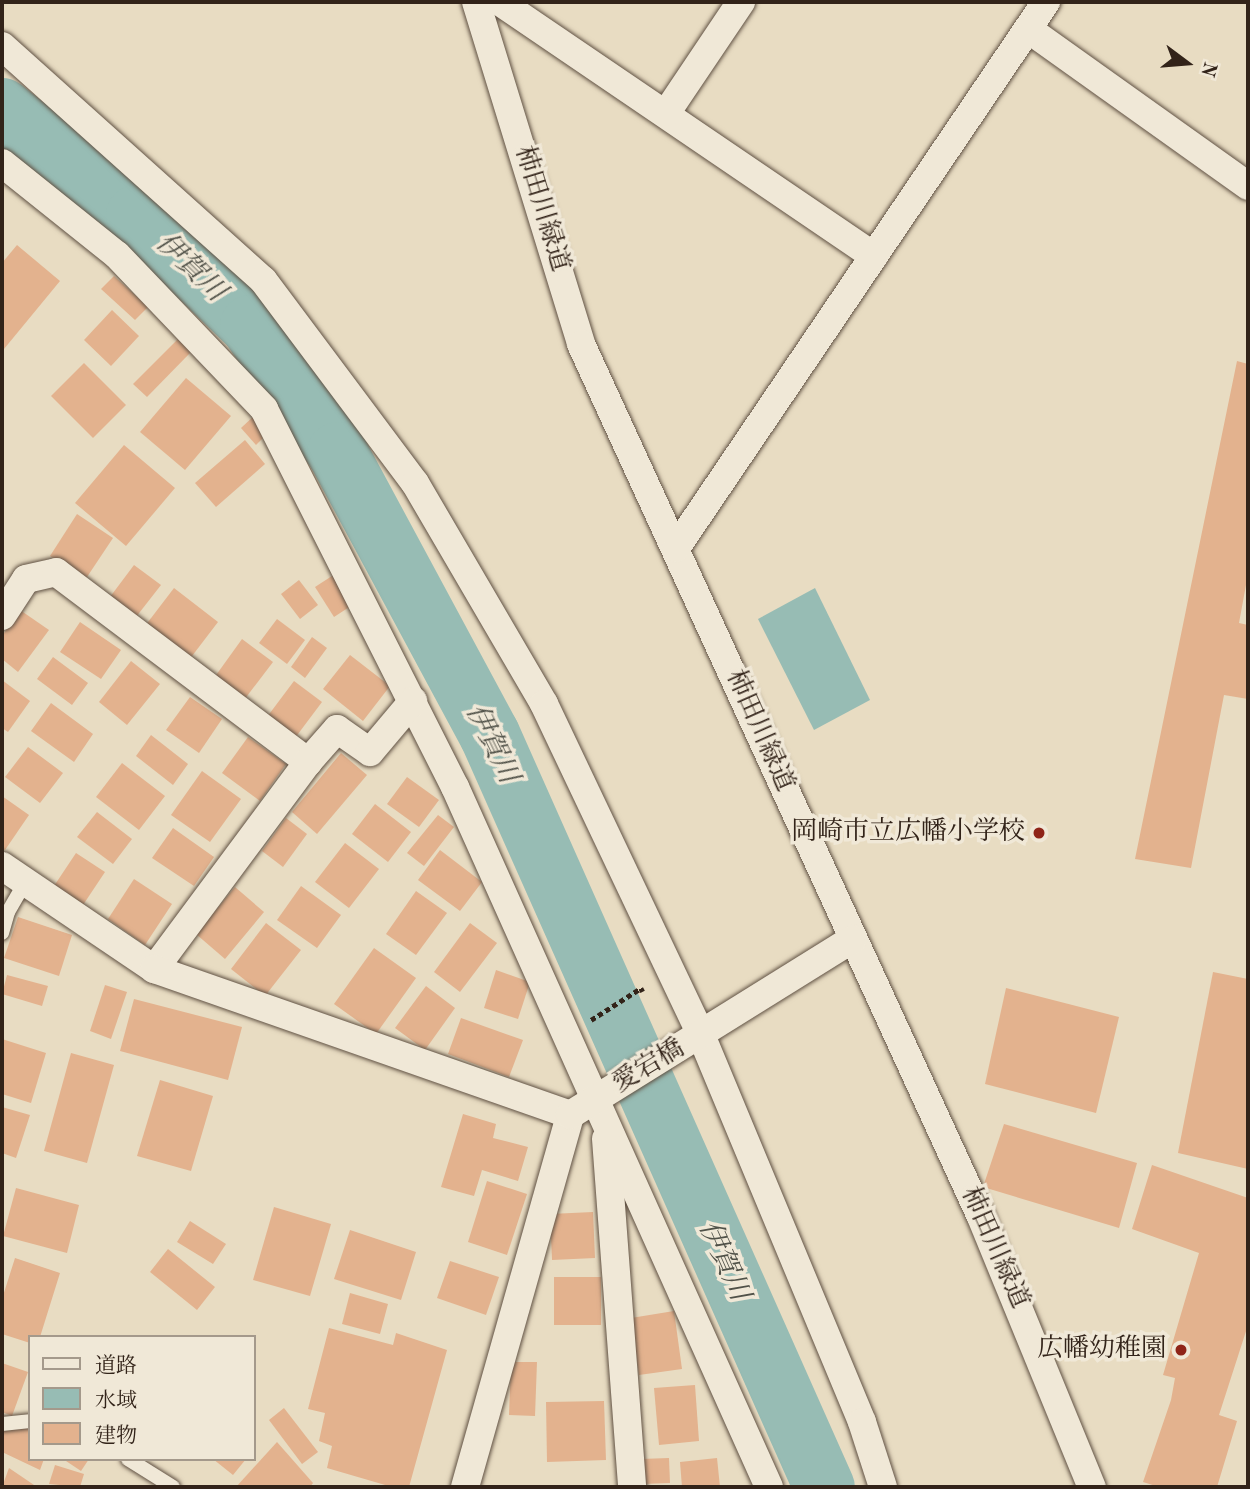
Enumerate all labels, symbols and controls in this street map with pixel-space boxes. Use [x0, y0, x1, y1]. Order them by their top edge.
north arrow [1152, 28, 1222, 98]
text: N [1197, 59, 1219, 79]
street label: 柿田川緑道 [507, 142, 575, 276]
water label: 伊賀川 [148, 227, 232, 309]
street label: 柿田川緑道 [718, 665, 800, 797]
water label: 伊賀川 [457, 699, 525, 789]
place label: 岡崎市立広幡小学校 [791, 817, 1025, 849]
marker: 岡崎市立広幡小学校 [1031, 825, 1047, 841]
street label: 愛宕橋 [608, 1034, 690, 1100]
street label: 柿田川緑道 [953, 1182, 1035, 1314]
water label: 伊賀川 [691, 1216, 755, 1306]
place label: 広幡幼稚園 [1037, 1334, 1167, 1366]
legend [28, 1335, 256, 1461]
marker: 広幡幼稚園 [1173, 1342, 1189, 1358]
text: 道路 [95, 1356, 137, 1377]
text: 水域 [95, 1391, 137, 1412]
text: 建物 [95, 1426, 137, 1447]

